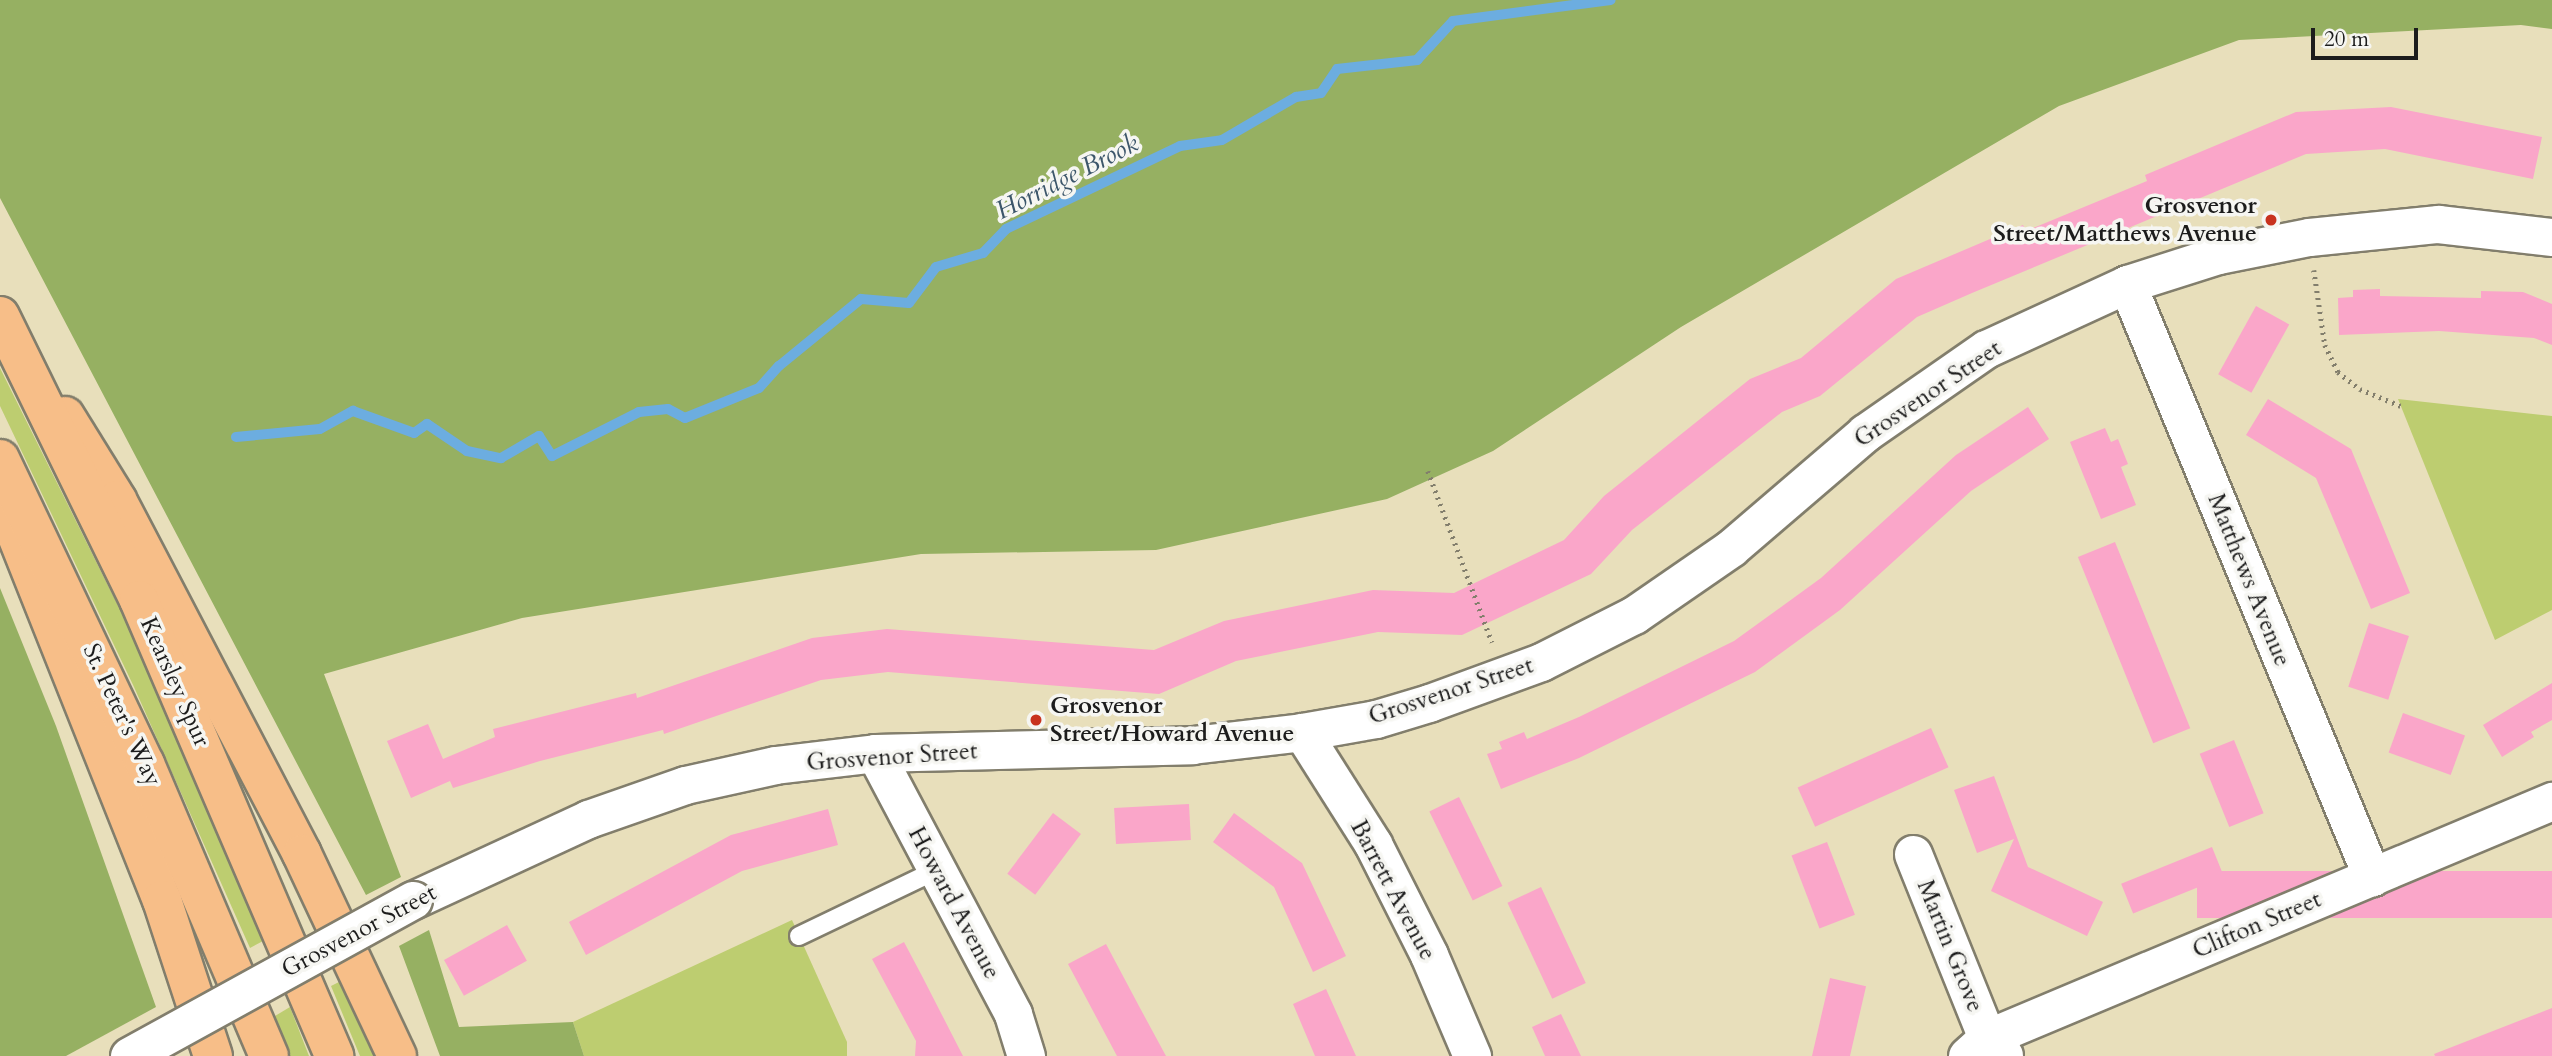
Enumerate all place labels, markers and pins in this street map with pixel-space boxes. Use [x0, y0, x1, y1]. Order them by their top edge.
place label: Grosvenor Street/Matthews Avenue [1993, 192, 2257, 248]
marker: Grosvenor Street/Matthews Avenue [2263, 212, 2279, 228]
place label: Grosvenor Street/Howard Avenue [1050, 692, 1294, 748]
marker: Grosvenor Street/Howard Avenue [1028, 712, 1044, 728]

